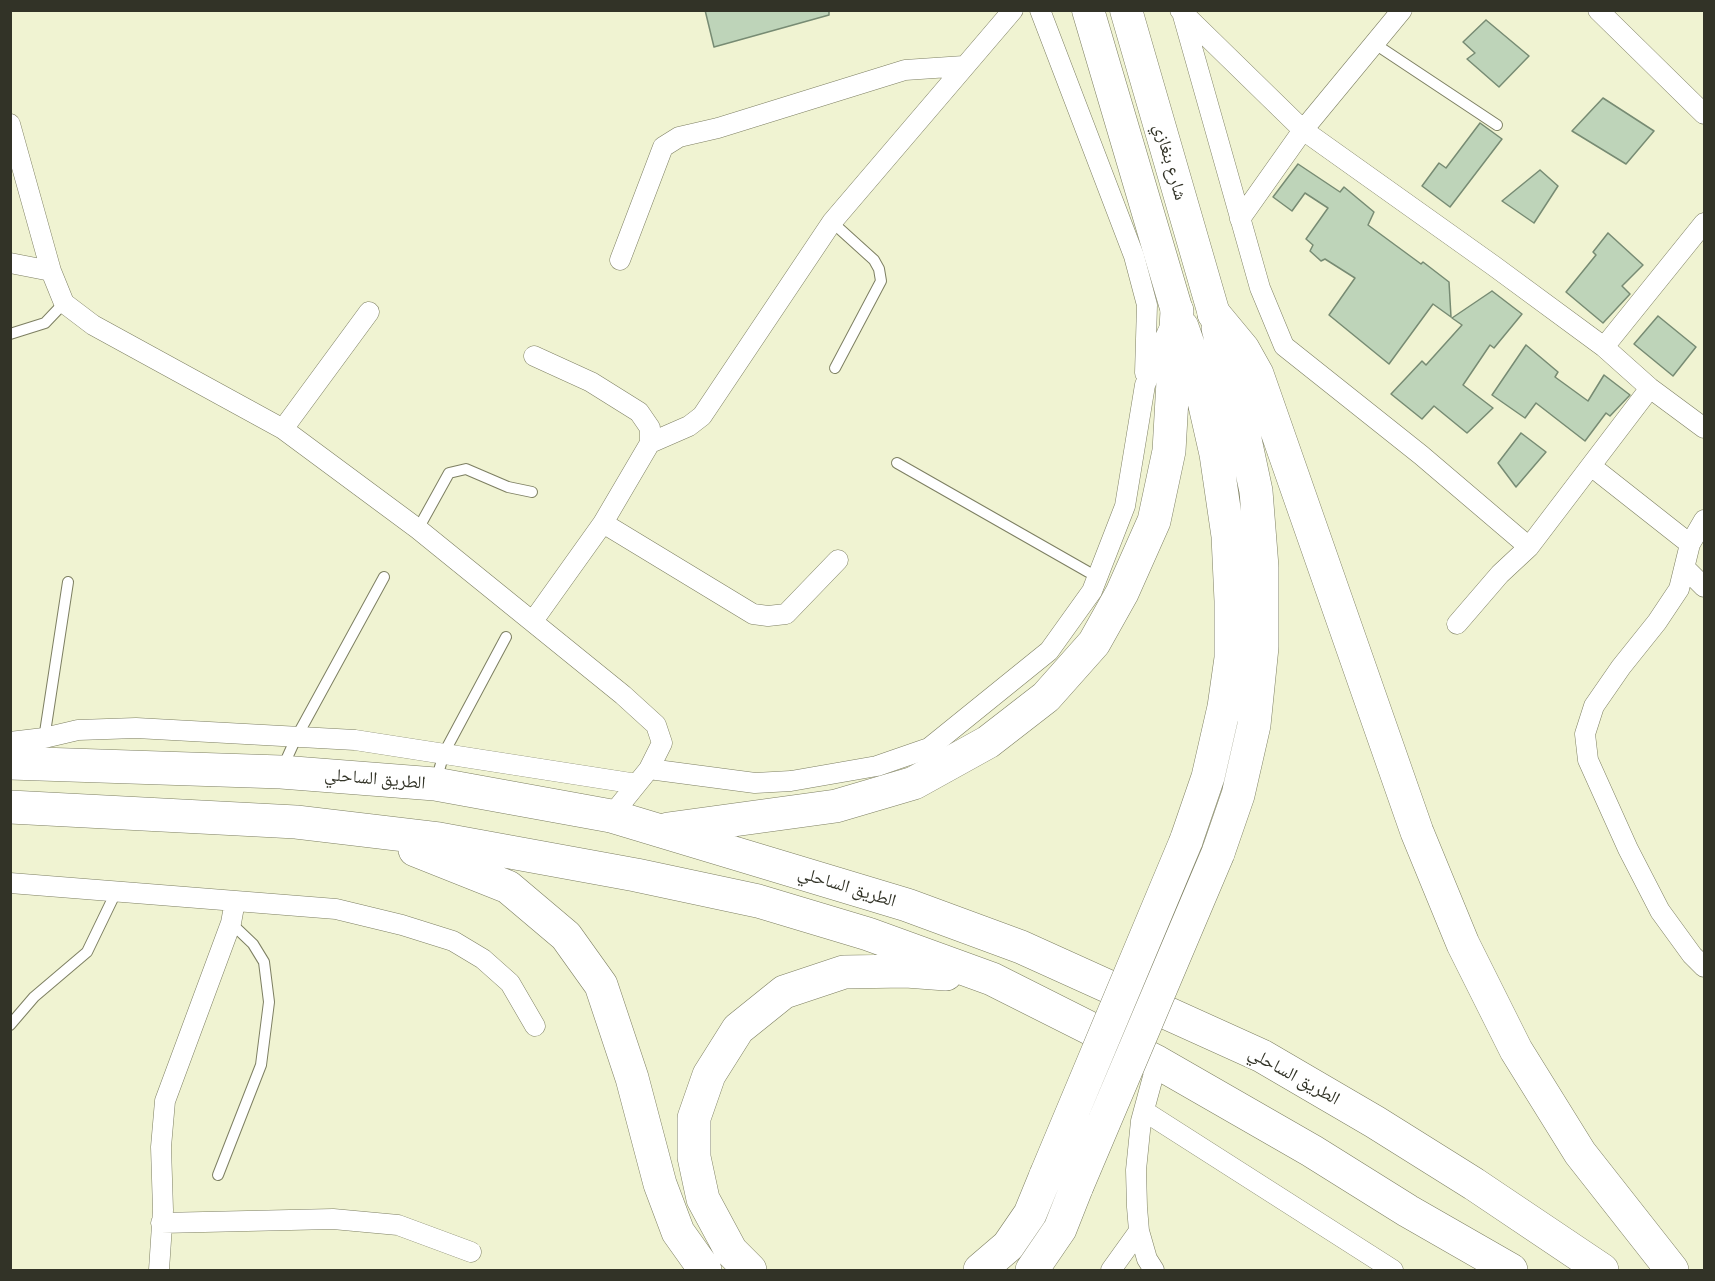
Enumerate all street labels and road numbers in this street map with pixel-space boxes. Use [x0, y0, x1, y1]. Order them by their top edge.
street label: شارع بنغازي [1149, 121, 1191, 203]
street label: الطريق الساحلي [324, 764, 426, 794]
street label: الطريق الساحلي [795, 862, 899, 912]
street label: الطريق الساحلي [1244, 1042, 1344, 1110]

